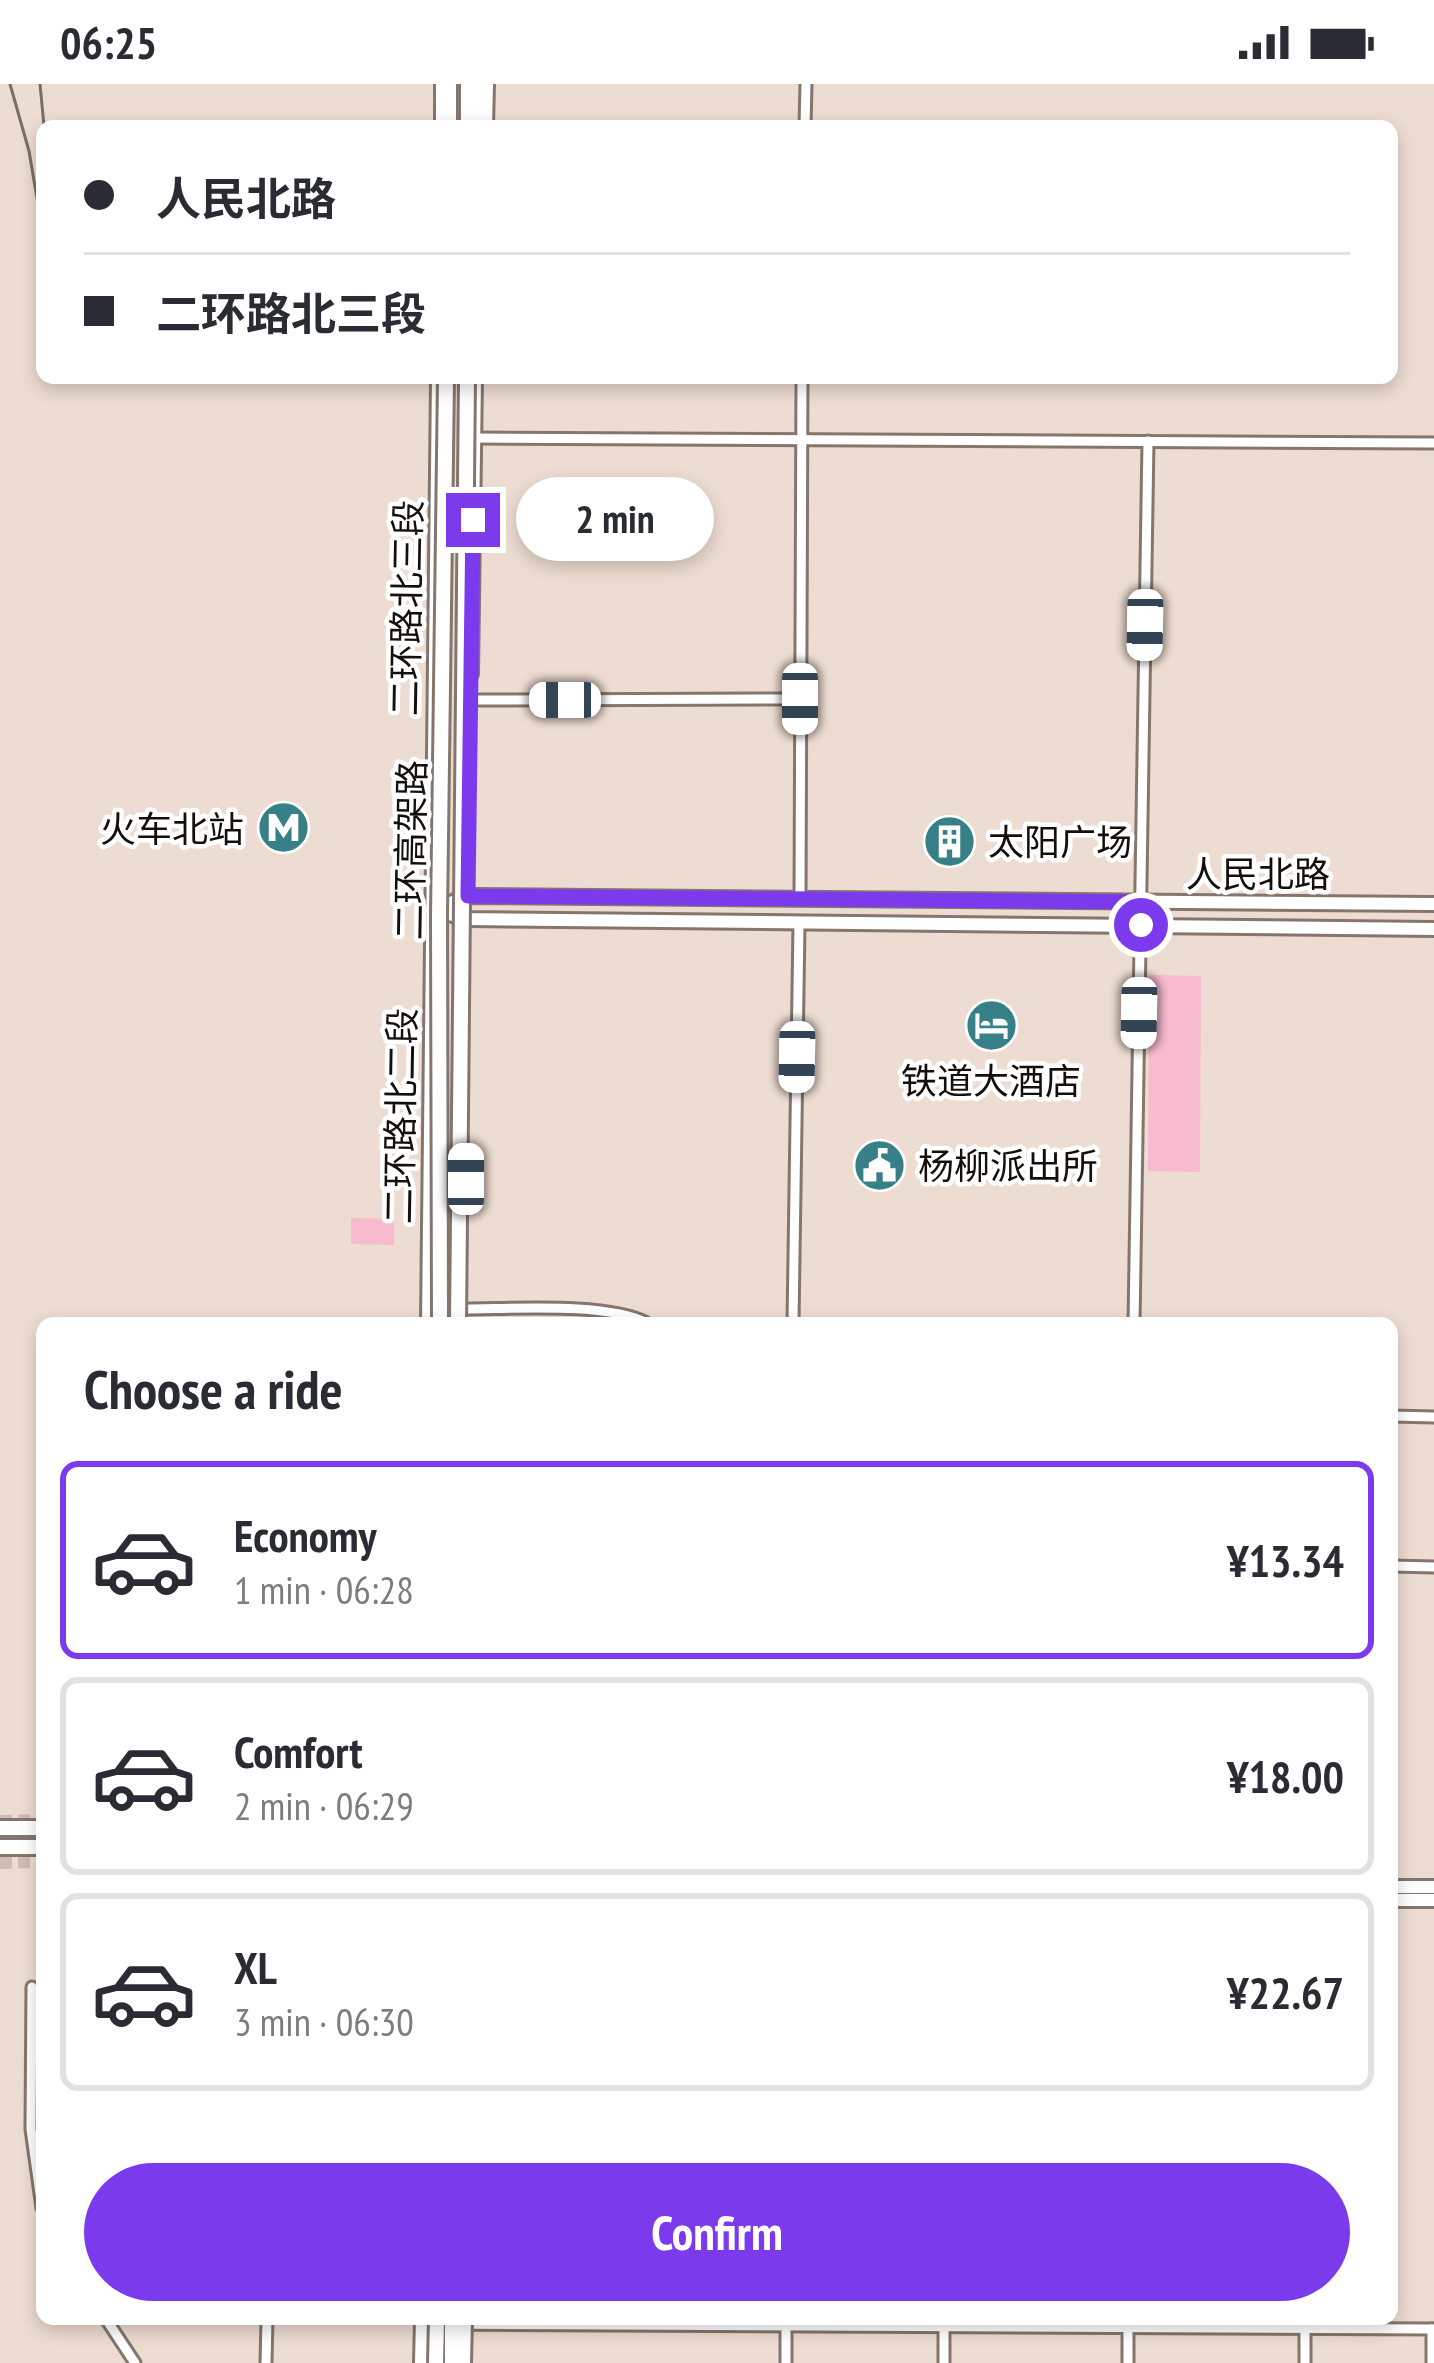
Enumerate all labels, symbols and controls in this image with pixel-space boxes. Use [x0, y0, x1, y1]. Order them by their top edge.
text: 06:25 [60, 13, 157, 71]
text: 人民北路 [156, 169, 336, 227]
text: 二环路北三段 [156, 284, 426, 342]
callout: 2 min [515, 478, 713, 562]
route end [446, 493, 500, 547]
text: 2 min [576, 493, 654, 544]
street label: 二环路北三段 [381, 500, 431, 716]
car [1126, 589, 1164, 661]
car [782, 663, 818, 735]
car [529, 682, 601, 718]
street label: 二环高架路 [385, 760, 435, 940]
metro station icon: 火车北站 [255, 800, 311, 856]
place label: 火车北站 [100, 805, 244, 852]
building icon: 太阳广场 [921, 813, 977, 869]
place label: 太阳广场 [988, 818, 1132, 865]
street label: 人民北路 [1186, 850, 1330, 897]
route start [1114, 898, 1168, 952]
car [1120, 977, 1158, 1049]
hotel icon: 铁道大酒店 [963, 997, 1019, 1053]
street label: 二环路北二段 [375, 1008, 425, 1224]
car [778, 1021, 816, 1093]
place label: 铁道大酒店 [901, 1057, 1081, 1104]
public building icon: 杨柳派出所 [851, 1137, 907, 1193]
place label: 杨柳派出所 [918, 1142, 1098, 1189]
car [448, 1143, 484, 1215]
text: Choose a ride [84, 1354, 343, 1424]
icon: car [90, 1506, 198, 1614]
text: Economy [234, 1506, 377, 1564]
text: ¥13.34 [1227, 1531, 1344, 1589]
text: 1 min · 06:28 [234, 1564, 414, 1615]
icon: car [90, 1722, 198, 1830]
text: Comfort [234, 1722, 363, 1780]
text: ¥18.00 [1227, 1747, 1344, 1805]
text: 2 min · 06:29 [234, 1780, 414, 1831]
icon: car [90, 1938, 198, 2046]
text: XL [234, 1938, 277, 1996]
text: ¥22.67 [1227, 1963, 1344, 2021]
text: 3 min · 06:30 [234, 1996, 414, 2047]
button: Confirm [84, 2163, 1350, 2301]

